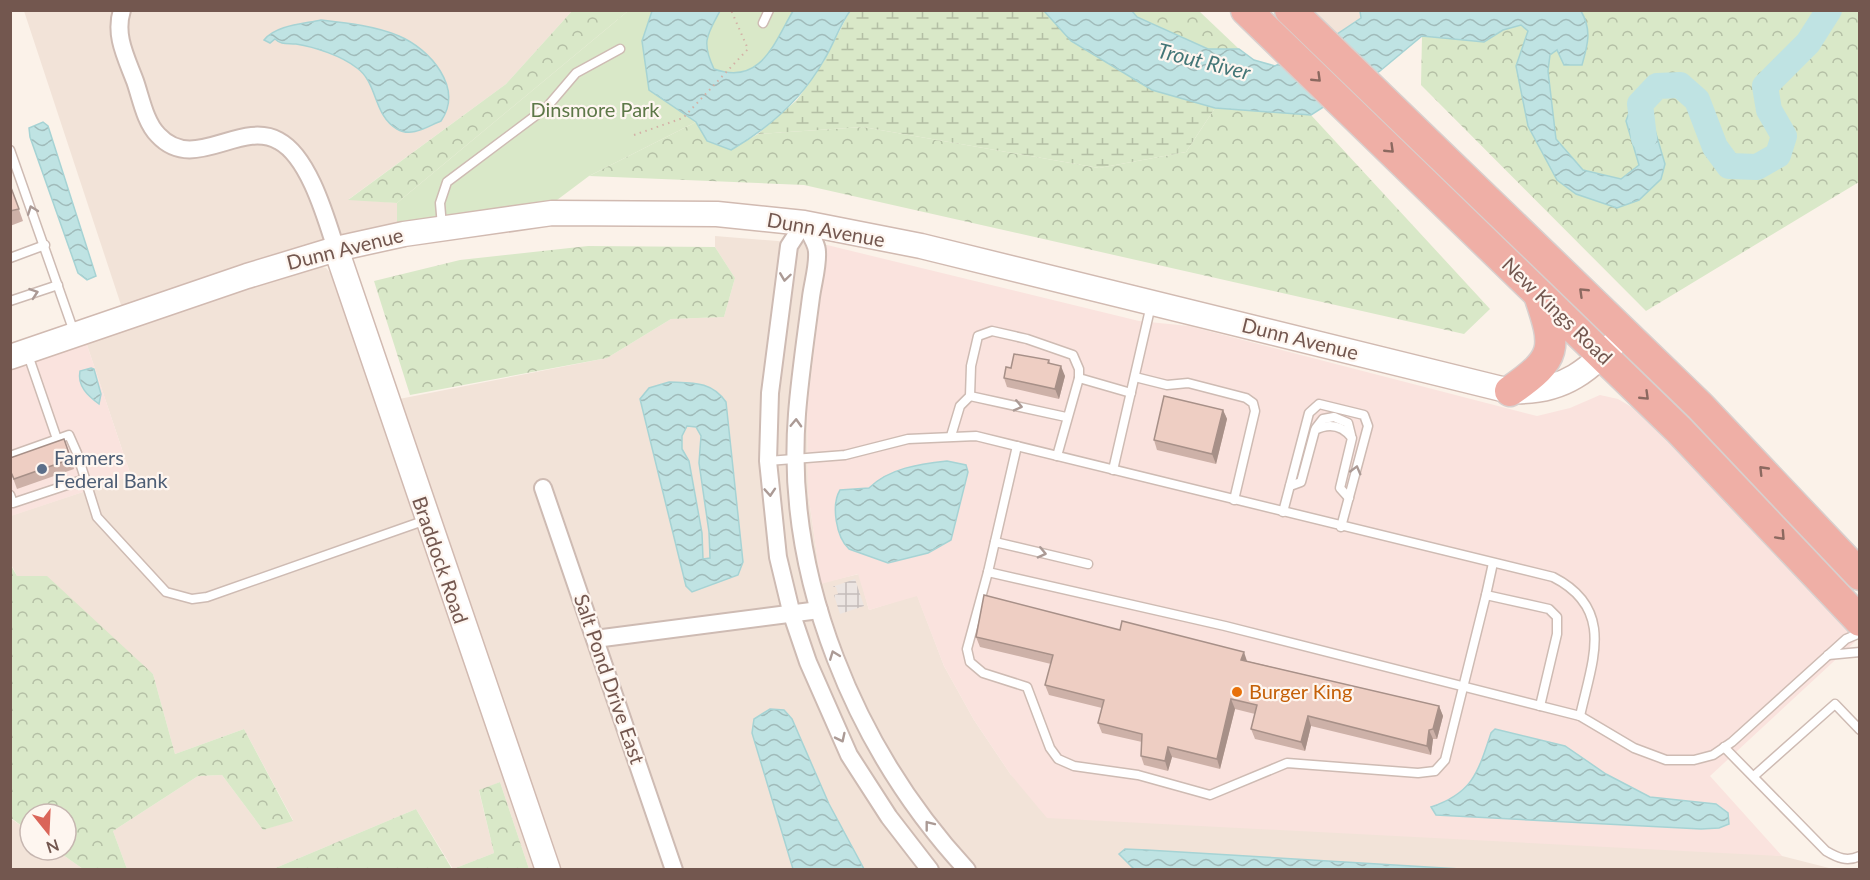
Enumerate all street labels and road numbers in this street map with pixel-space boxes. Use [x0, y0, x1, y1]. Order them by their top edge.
street label: Dunn Avenue [765, 207, 887, 251]
street label: Dunn Avenue [284, 222, 405, 274]
street label: New Kings Road [1498, 252, 1618, 369]
street label: Dunn Avenue [1240, 312, 1361, 364]
street label: Braddock Road [408, 493, 474, 626]
street label: Salt Pond Drive East [570, 591, 650, 767]

